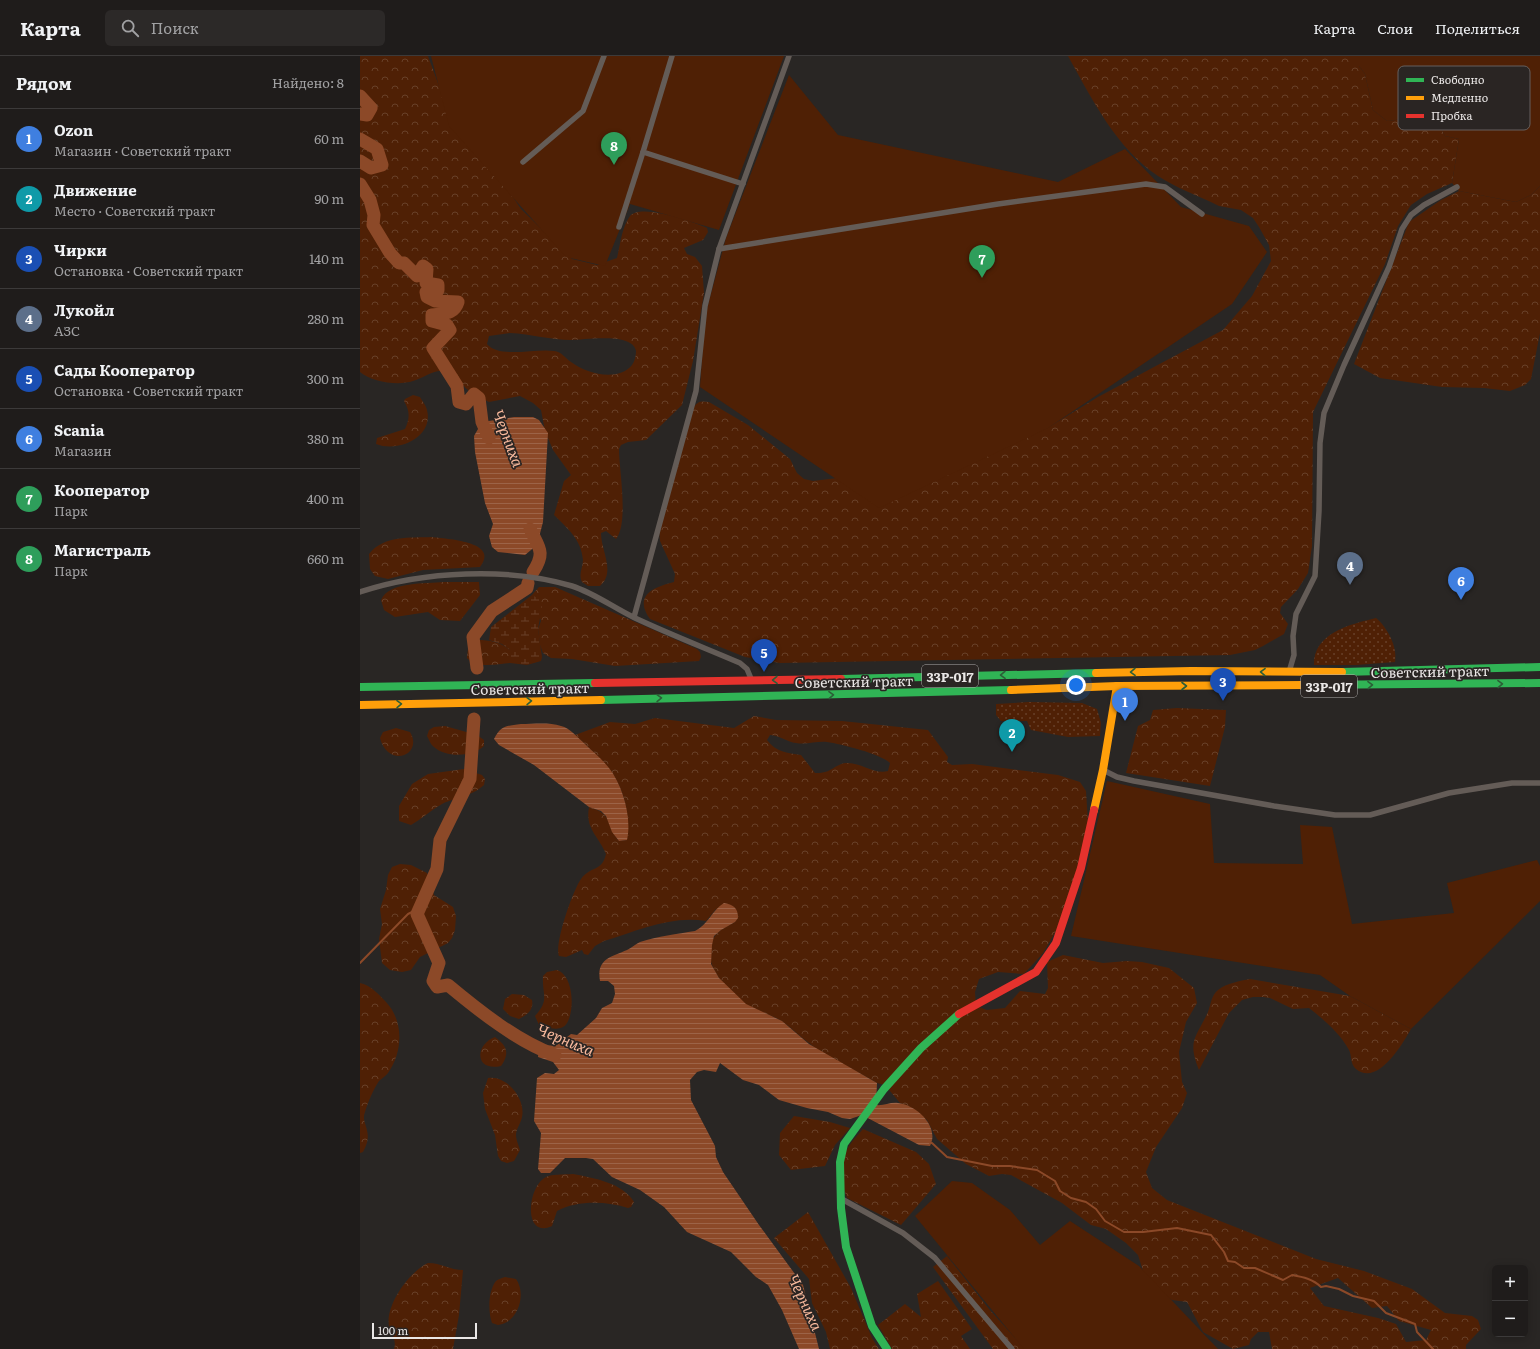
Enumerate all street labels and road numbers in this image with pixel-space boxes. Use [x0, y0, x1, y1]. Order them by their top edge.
street label: Советский тракт [1370, 660, 1490, 682]
road number: 33Р-017 [922, 665, 978, 687]
street label: Советский тракт [794, 670, 914, 692]
road number: 33Р-017 [1301, 675, 1357, 697]
street label: Советский тракт [470, 677, 590, 699]

